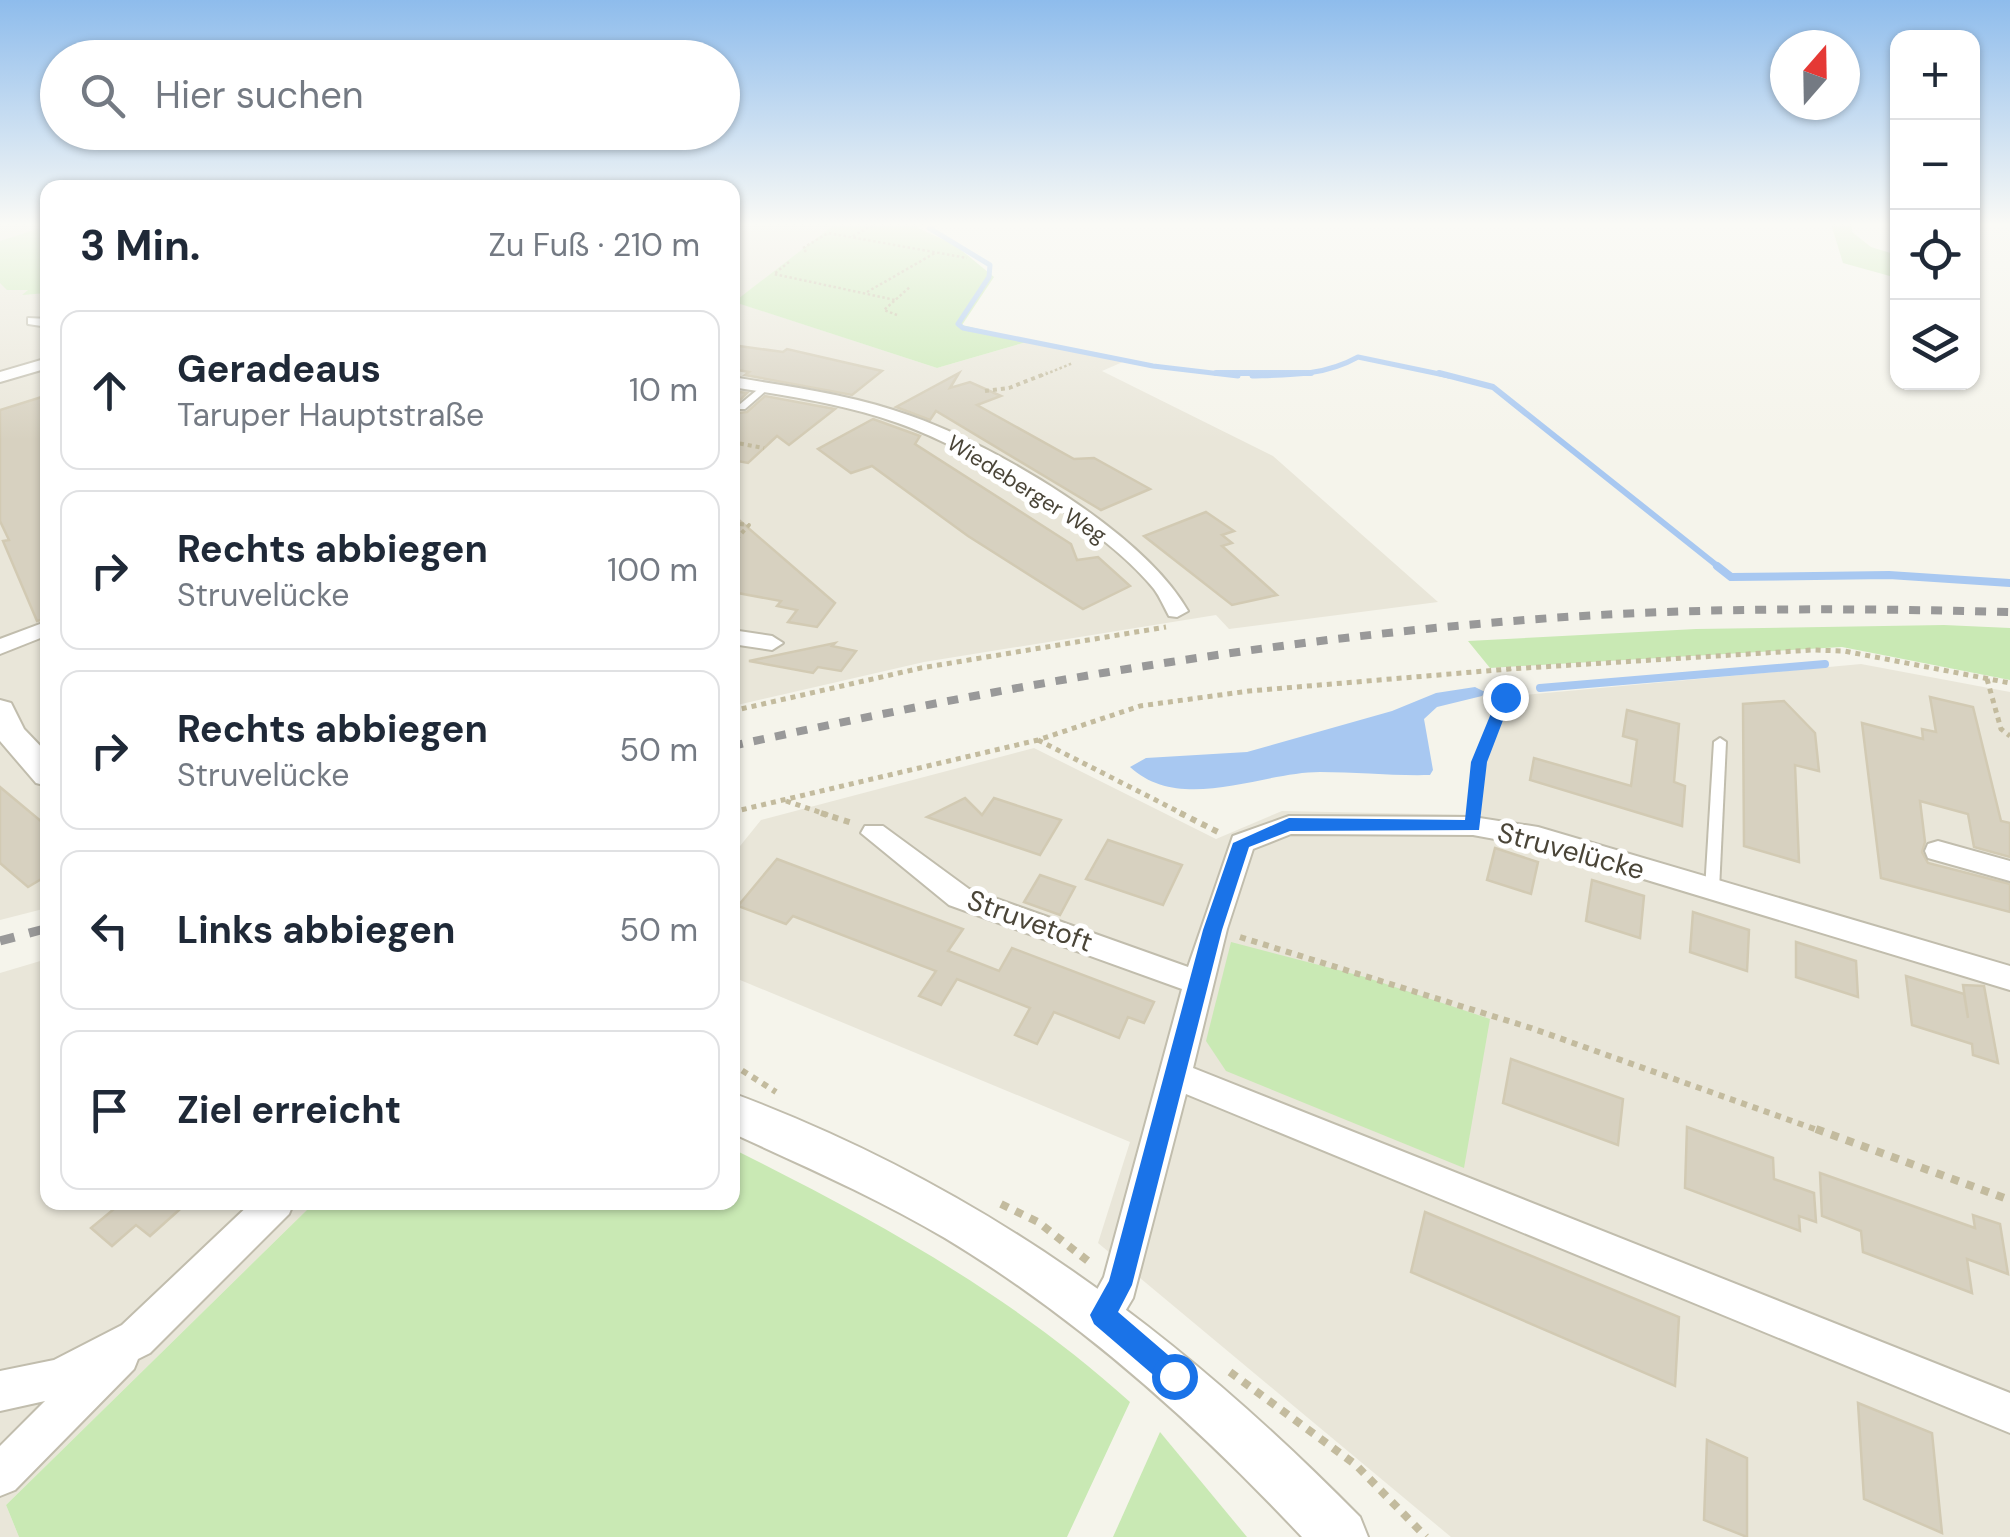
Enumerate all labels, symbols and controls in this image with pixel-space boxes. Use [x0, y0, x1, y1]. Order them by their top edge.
north arrow [1770, 30, 1860, 120]
map controls [1890, 30, 1980, 390]
button: + [1890, 30, 1980, 120]
search box [40, 40, 740, 150]
icon: search [75, 68, 130, 123]
text: Hier suchen [155, 70, 364, 120]
button: − [1890, 120, 1980, 210]
button: locate [1890, 210, 1980, 300]
text: 3 Min. [80, 218, 200, 273]
text: Zu Fuß · 210 m [489, 224, 700, 266]
button: layers [1890, 300, 1980, 390]
text: Geradeaus [177, 344, 381, 394]
icon: ahead [82, 363, 137, 418]
text: 10 m [629, 369, 698, 411]
text: Taruper Hauptstraße [177, 394, 484, 436]
street label: Wiedeberger Weg [942, 428, 1112, 550]
text: Rechts abbiegen [177, 524, 488, 574]
icon: right [82, 543, 137, 598]
text: 100 m [607, 549, 698, 591]
text: Struvelücke [177, 574, 349, 616]
route end [1483, 675, 1529, 721]
text: Rechts abbiegen [177, 704, 488, 754]
icon: right [82, 723, 137, 778]
text: 50 m [620, 729, 698, 771]
text: Struvelücke [177, 754, 349, 796]
street label: Struvelücke [1493, 814, 1649, 888]
street label: Struvetoft [962, 881, 1098, 961]
icon: left [82, 903, 137, 958]
text: Links abbiegen [177, 905, 455, 955]
text: 50 m [620, 909, 698, 951]
icon: arrive [82, 1083, 137, 1138]
text: Ziel erreicht [177, 1085, 401, 1135]
route start [1152, 1354, 1198, 1400]

